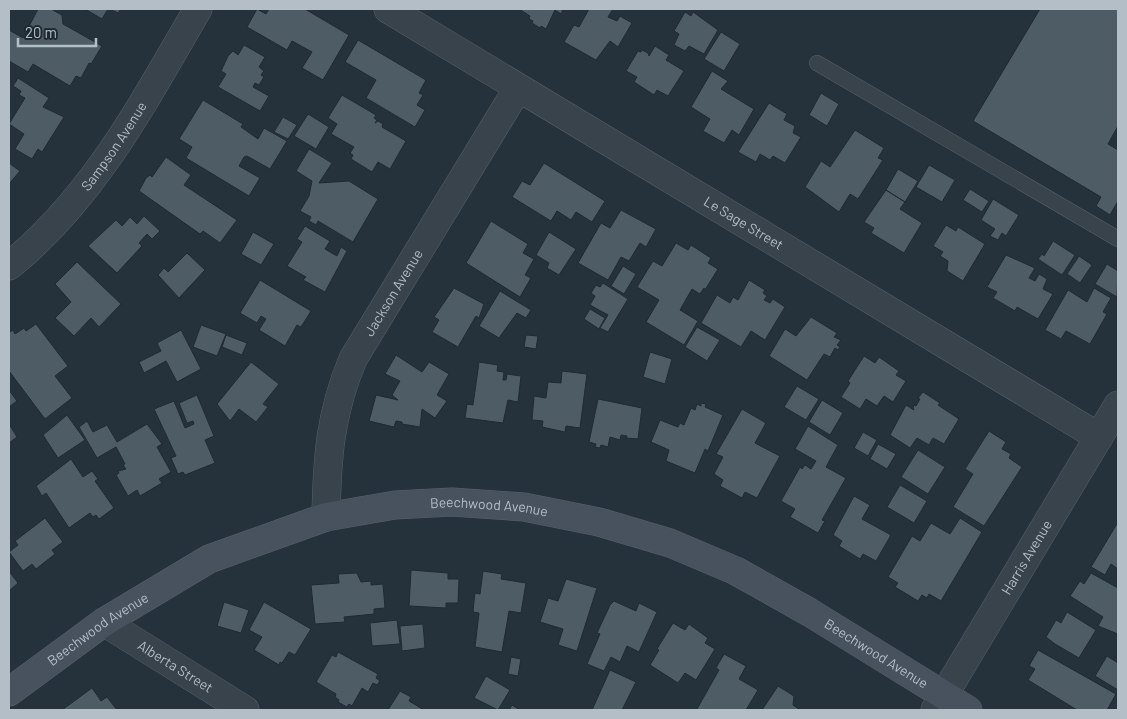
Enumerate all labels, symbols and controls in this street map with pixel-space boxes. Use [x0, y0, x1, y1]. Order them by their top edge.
scale bar [18, 15, 95, 47]
text: 20 m [25, 23, 57, 41]
street label: Sampson Avenue [77, 98, 150, 194]
street label: Le Sage Street [701, 192, 787, 253]
street label: Jackson Avenue [360, 246, 426, 339]
street label: Beechwood Avenue [429, 493, 550, 520]
street label: Harris Avenue [997, 517, 1055, 598]
street label: Beechwood Avenue [44, 588, 151, 669]
street label: Beechwood Avenue [822, 615, 931, 691]
street label: Alberta Street [135, 636, 216, 696]

